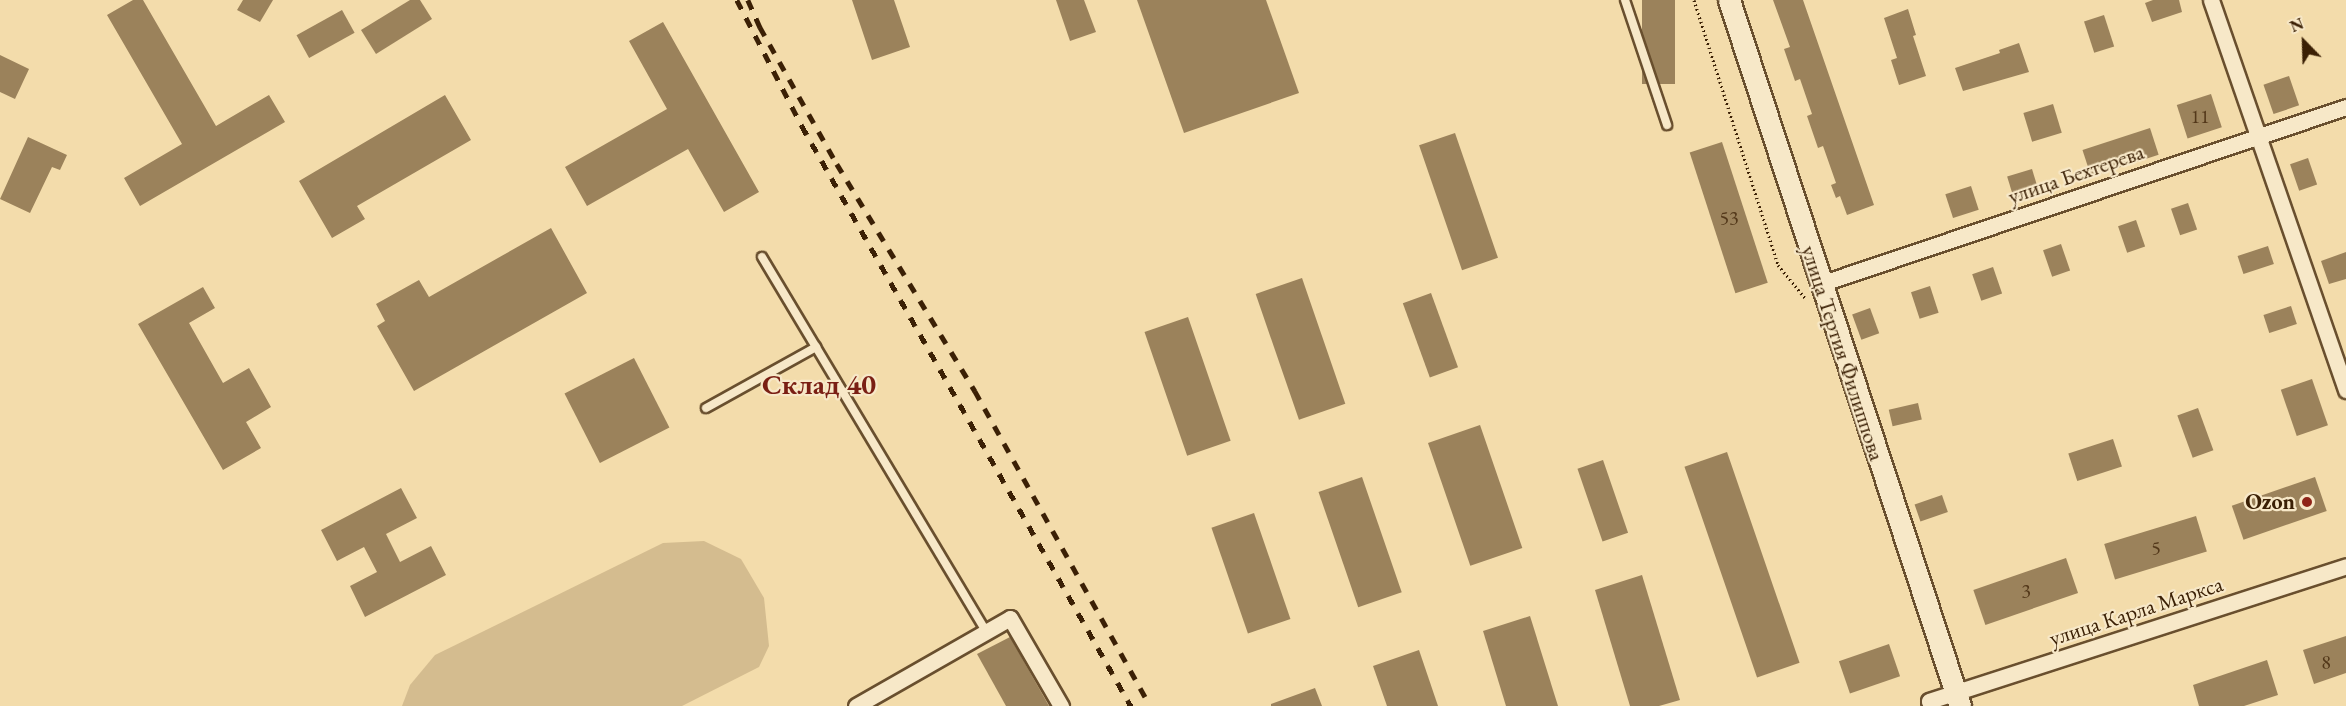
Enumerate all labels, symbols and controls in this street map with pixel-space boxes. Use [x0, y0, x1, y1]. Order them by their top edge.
north arrow [2274, 12, 2334, 72]
text: N [2287, 13, 2307, 37]
house number: 11 [2190, 104, 2210, 128]
street label: улица Бехтерева [2005, 138, 2147, 210]
house number: 53 [1719, 206, 1739, 230]
street label: улица Тертия Филиппова [1796, 242, 1890, 464]
district label: Склад 40 [762, 367, 876, 401]
place label: Ozon [2245, 489, 2295, 515]
marker: Ozon [2300, 495, 2314, 509]
house number: 5 [2151, 536, 2161, 560]
street label: улица Карла Маркса [2046, 571, 2226, 651]
house number: 3 [2021, 579, 2031, 603]
house number: 8 [2321, 650, 2331, 674]

